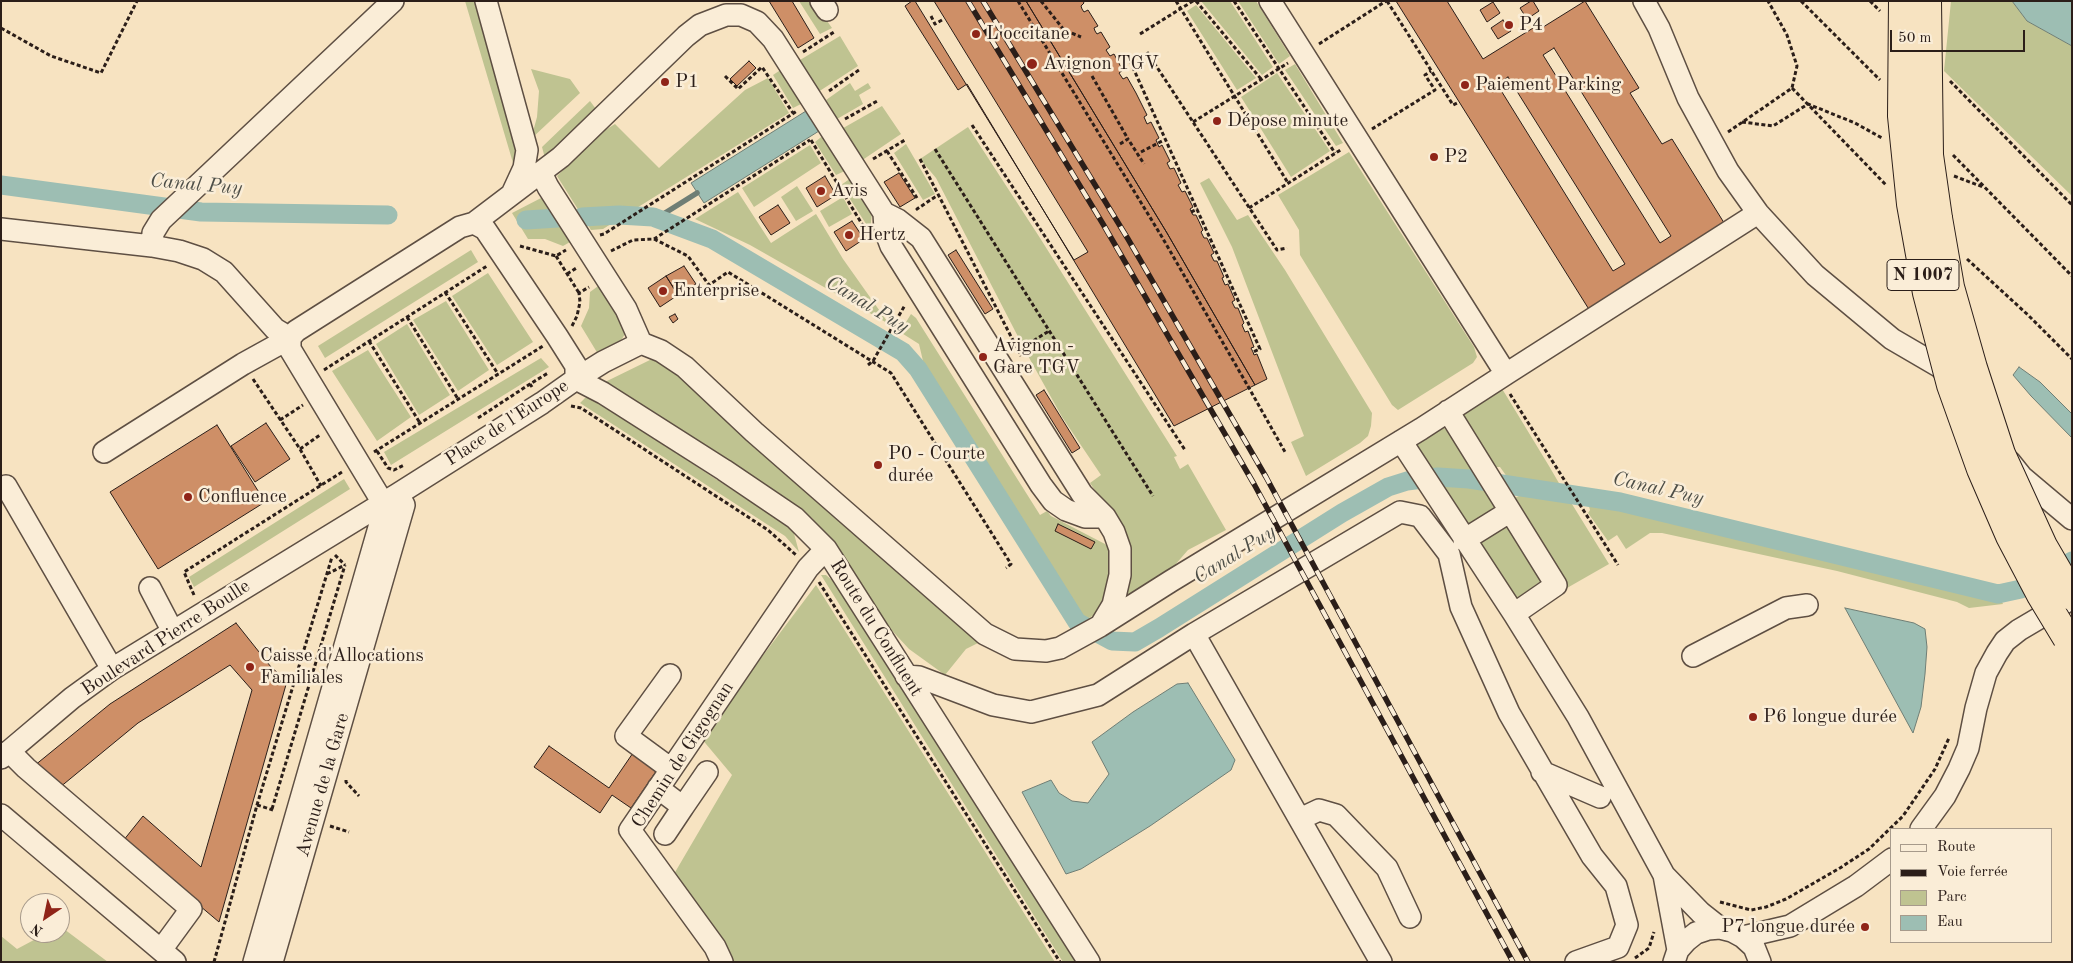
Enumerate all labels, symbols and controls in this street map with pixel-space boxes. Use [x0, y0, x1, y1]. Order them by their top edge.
place label: P4 [1519, 14, 1543, 36]
marker: P4 [1503, 19, 1515, 31]
scale bar [1893, 20, 2028, 52]
place label: L'occitane [986, 23, 1069, 45]
marker: L'occitane [970, 28, 982, 40]
text: 50 m [1898, 31, 1932, 46]
place label: Avignon TGV [1043, 53, 1159, 75]
marker: Avignon TGV [1025, 57, 1039, 71]
place label: P1 [675, 71, 699, 93]
place label: Paiement Parking [1475, 74, 1621, 96]
marker: P1 [659, 76, 671, 88]
marker: Paiement Parking [1459, 79, 1471, 91]
place label: Dépose minute [1227, 110, 1348, 132]
marker: Dépose minute [1211, 115, 1223, 127]
place label: P2 [1444, 146, 1468, 168]
marker: P2 [1428, 151, 1440, 163]
water label: Canal Puy [149, 169, 243, 201]
place label: Avis [831, 180, 868, 202]
marker: Avis [815, 185, 827, 197]
place label: Hertz [859, 224, 906, 246]
marker: Hertz [843, 229, 855, 241]
road number: N 1007 [1887, 260, 1959, 290]
water label: Canal Puy [821, 271, 913, 339]
place label: Enterprise [673, 280, 759, 302]
marker: Enterprise [657, 285, 669, 297]
place label: Avignon - Gare TGV [993, 335, 1080, 379]
marker: Avignon - Gare TGV [977, 351, 989, 363]
street label: Place de l'Europe [441, 375, 573, 471]
place label: P0 - Courte durée [888, 443, 985, 487]
marker: P0 - Courte durée [872, 459, 884, 471]
water label: Canal Puy [1610, 467, 1706, 511]
place label: Confluence [198, 486, 287, 508]
marker: Confluence [182, 491, 194, 503]
water label: Canal Puy [1189, 520, 1281, 590]
street label: Route du Confluent [825, 555, 927, 701]
street label: Boulevard Pierre Boulle [77, 575, 255, 701]
place label: Caisse d'Allocations Familiales [260, 645, 424, 689]
marker: Caisse d'Allocations Familiales [244, 661, 256, 673]
street label: Chemin de Gigognan [627, 677, 739, 833]
place label: P6 longue durée [1763, 706, 1897, 728]
street label: Avenue de la Gare [291, 710, 355, 860]
marker: P6 longue durée [1747, 711, 1759, 723]
legend [1890, 828, 2053, 943]
text: Route [1937, 840, 1975, 855]
text: Voie ferrée [1937, 865, 2008, 880]
text: Parc [1937, 890, 1967, 905]
north arrow [20, 893, 70, 943]
text: Eau [1937, 915, 1963, 930]
place label: P7 longue durée [1721, 916, 1855, 938]
text: N [29, 921, 46, 938]
marker: P7 longue durée [1859, 921, 1871, 933]

